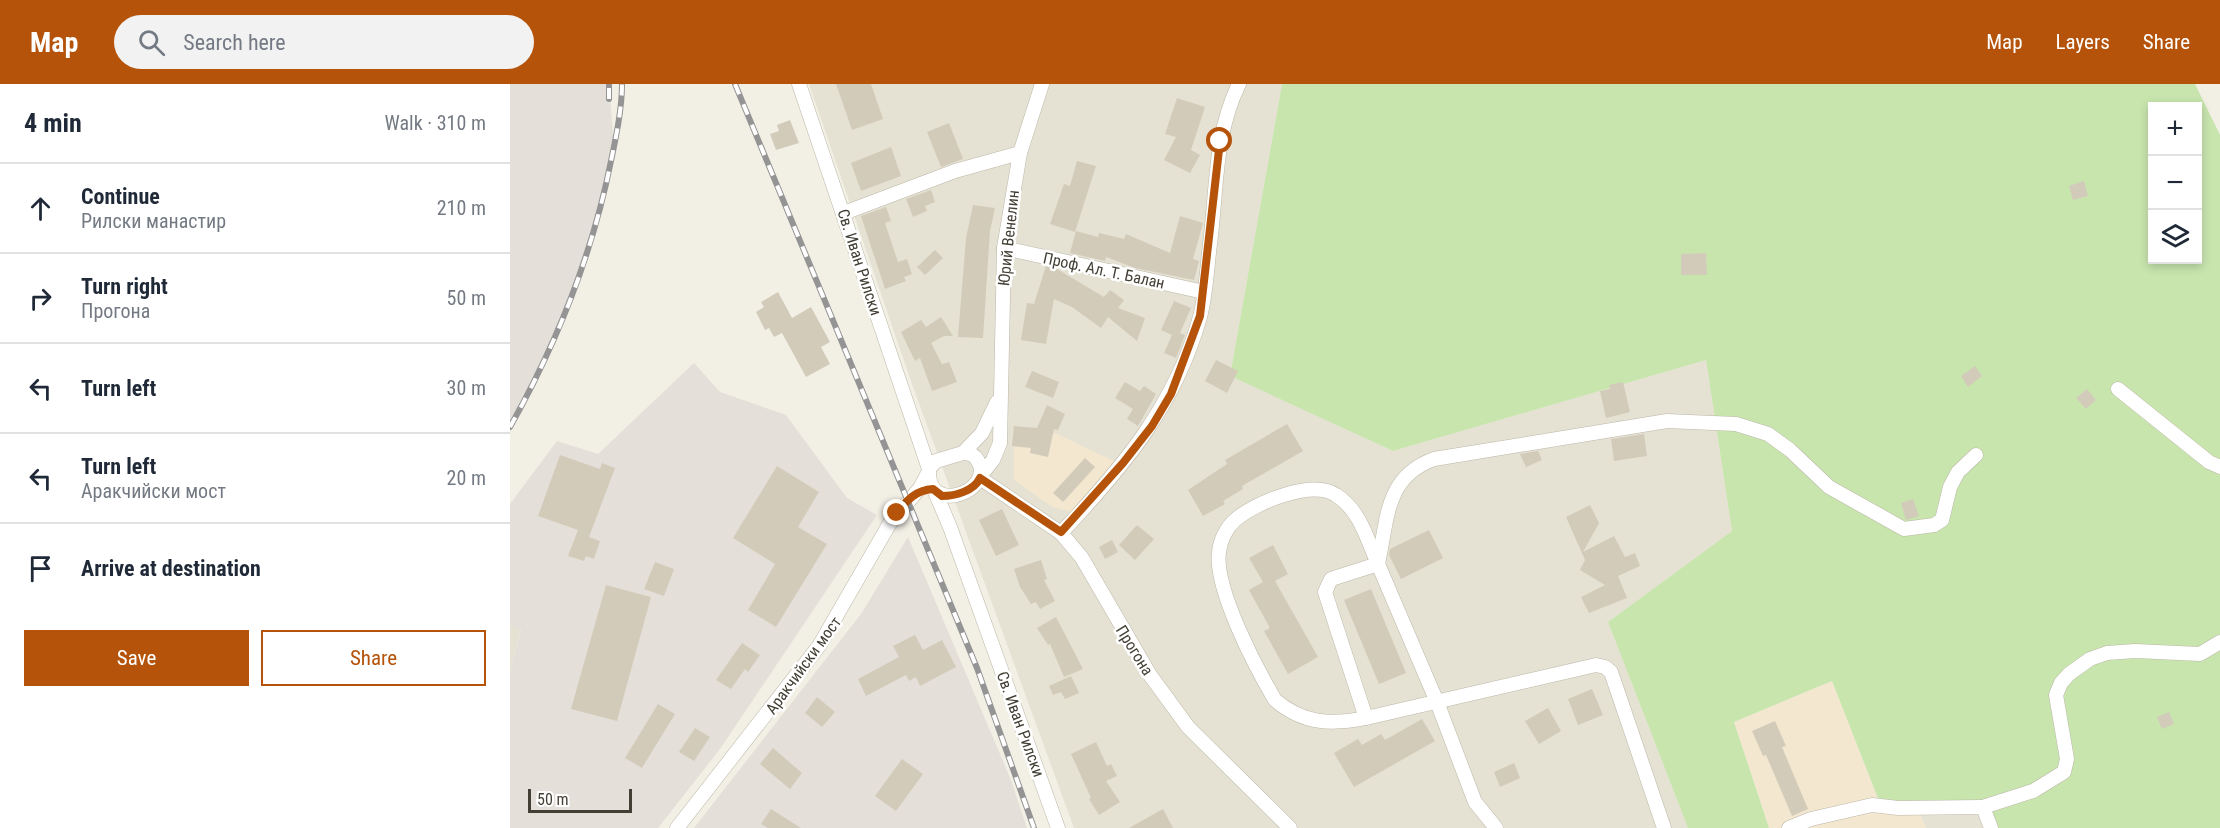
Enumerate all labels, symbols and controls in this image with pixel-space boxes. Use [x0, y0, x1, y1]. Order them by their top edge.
search box [114, 15, 534, 69]
text: Map [30, 26, 78, 59]
icon: search [135, 26, 168, 59]
text: Search here [183, 30, 286, 55]
text: Map [1986, 30, 2023, 54]
text: Layers [2056, 30, 2110, 54]
text: Share [2143, 30, 2190, 54]
map controls [2148, 102, 2202, 264]
button: + [2148, 102, 2202, 156]
text: 4 min [24, 108, 82, 138]
text: Walk · 310 m [385, 111, 486, 135]
route start [1206, 127, 1232, 153]
button: − [2148, 156, 2202, 210]
text: Continue [81, 184, 160, 209]
street label: Юрий Венелин [994, 189, 1023, 287]
icon: ahead [24, 192, 57, 225]
text: 210 m [437, 196, 486, 220]
street label: Св. Иван Рилски [833, 206, 886, 318]
text: Рилски манастир [81, 209, 226, 233]
button: layers [2148, 210, 2202, 264]
street label: Проф. Ал. Т. Балан [1041, 248, 1166, 293]
text: Turn right [81, 274, 168, 299]
icon: right [24, 282, 57, 315]
text: 50 m [447, 286, 486, 310]
text: Прогона [81, 299, 150, 323]
icon: left [24, 372, 57, 405]
text: Turn left [81, 376, 156, 401]
text: 30 m [447, 376, 486, 400]
text: Turn left [81, 454, 156, 479]
icon: left [24, 462, 57, 495]
text: 20 m [447, 466, 486, 490]
text: Аракчийски мост [81, 479, 226, 503]
route end [883, 499, 909, 525]
icon: arrive [24, 552, 57, 585]
text: Arrive at destination [81, 556, 261, 581]
street label: Аракчийски мост [762, 613, 845, 718]
street label: Прогона [1112, 622, 1157, 679]
button: Save [24, 630, 249, 686]
button: Share [261, 630, 486, 686]
street label: Св. Иван Рилски [993, 669, 1048, 780]
scale bar [528, 786, 632, 814]
text: 50 m [537, 790, 569, 809]

